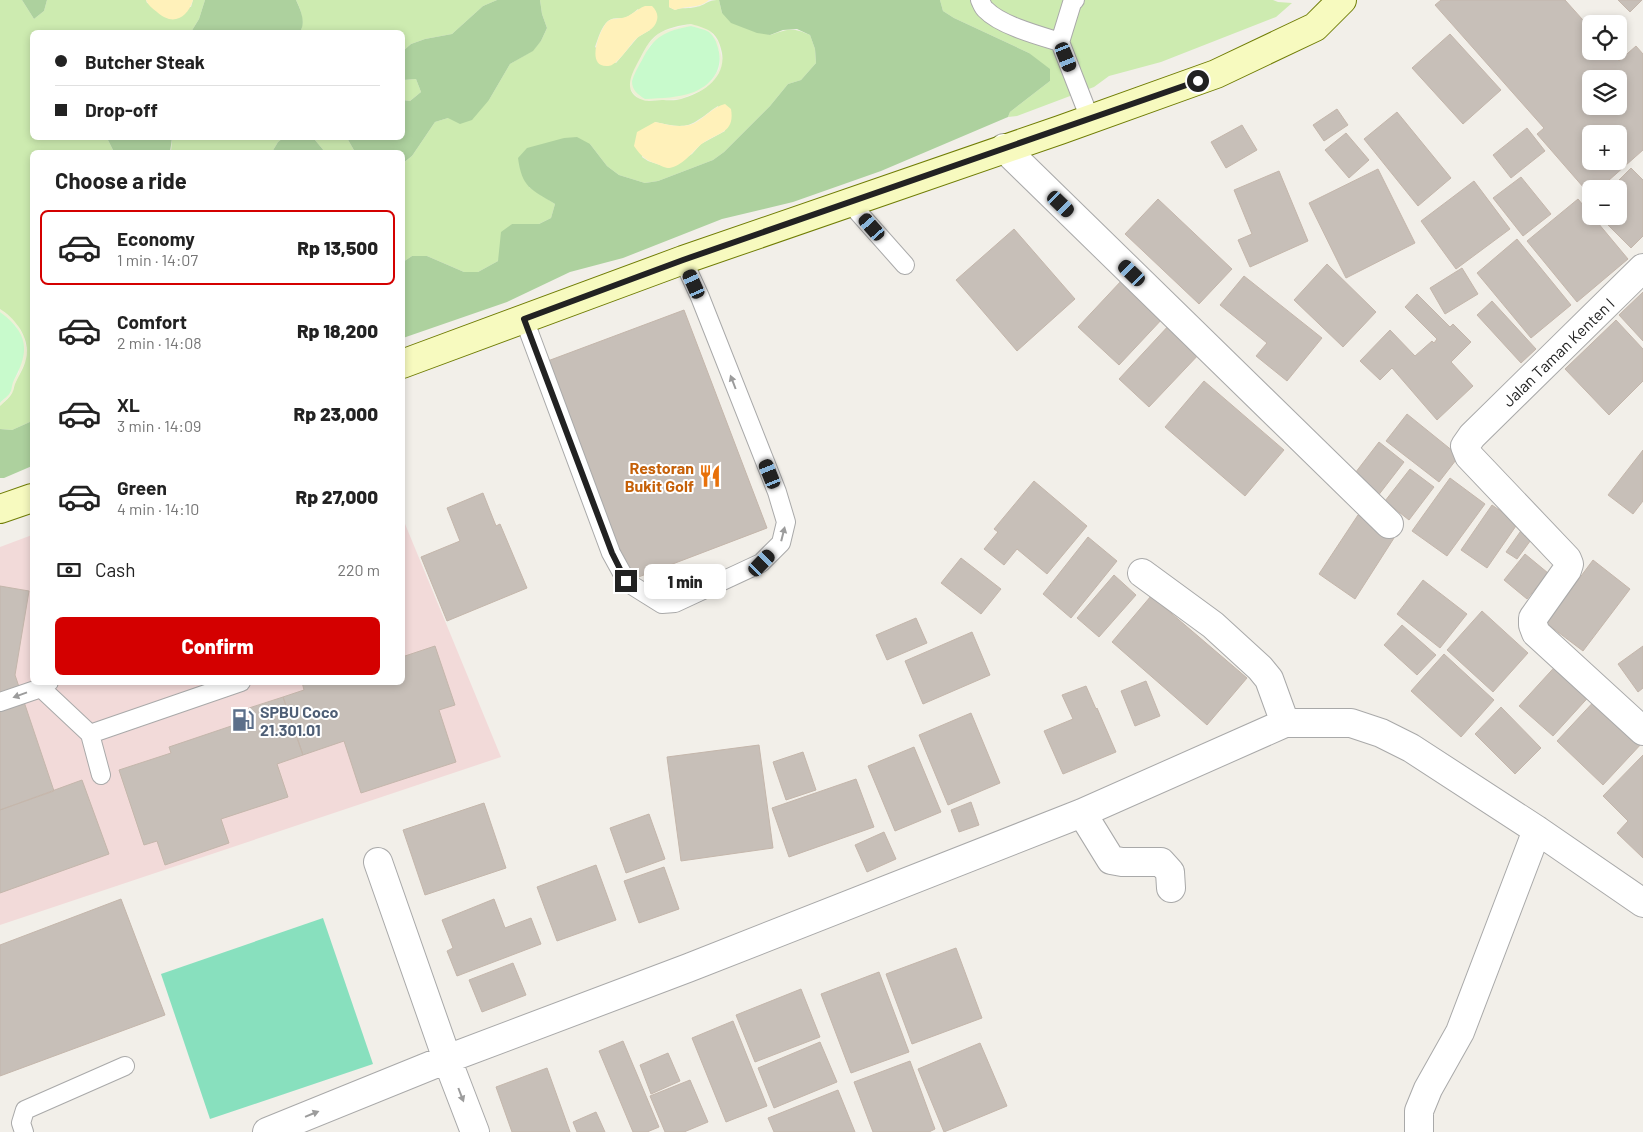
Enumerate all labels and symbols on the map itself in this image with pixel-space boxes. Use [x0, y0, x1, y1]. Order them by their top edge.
car [1053, 40, 1078, 74]
route start [1187, 70, 1209, 92]
car [1045, 188, 1077, 220]
car [856, 211, 887, 243]
car [1116, 257, 1148, 289]
car [681, 267, 706, 301]
street label: Jalan Taman Kenten I [1498, 294, 1618, 410]
one-way arrow [729, 374, 737, 389]
car [757, 457, 782, 491]
place label: Restoran Bukit Golf [625, 458, 694, 495]
restaurant icon: Restoran Bukit Golf [697, 463, 723, 489]
one-way arrow [779, 527, 787, 542]
car [746, 547, 777, 579]
callout: 1 min [644, 564, 726, 598]
route end [615, 570, 637, 592]
one-way arrow [13, 692, 28, 699]
place label: SPBU Coco 21.301.01 [260, 702, 338, 739]
fuel station icon: SPBU Coco 21.301.01 [230, 707, 256, 733]
one-way arrow [458, 1088, 465, 1103]
one-way arrow [305, 1109, 319, 1117]

